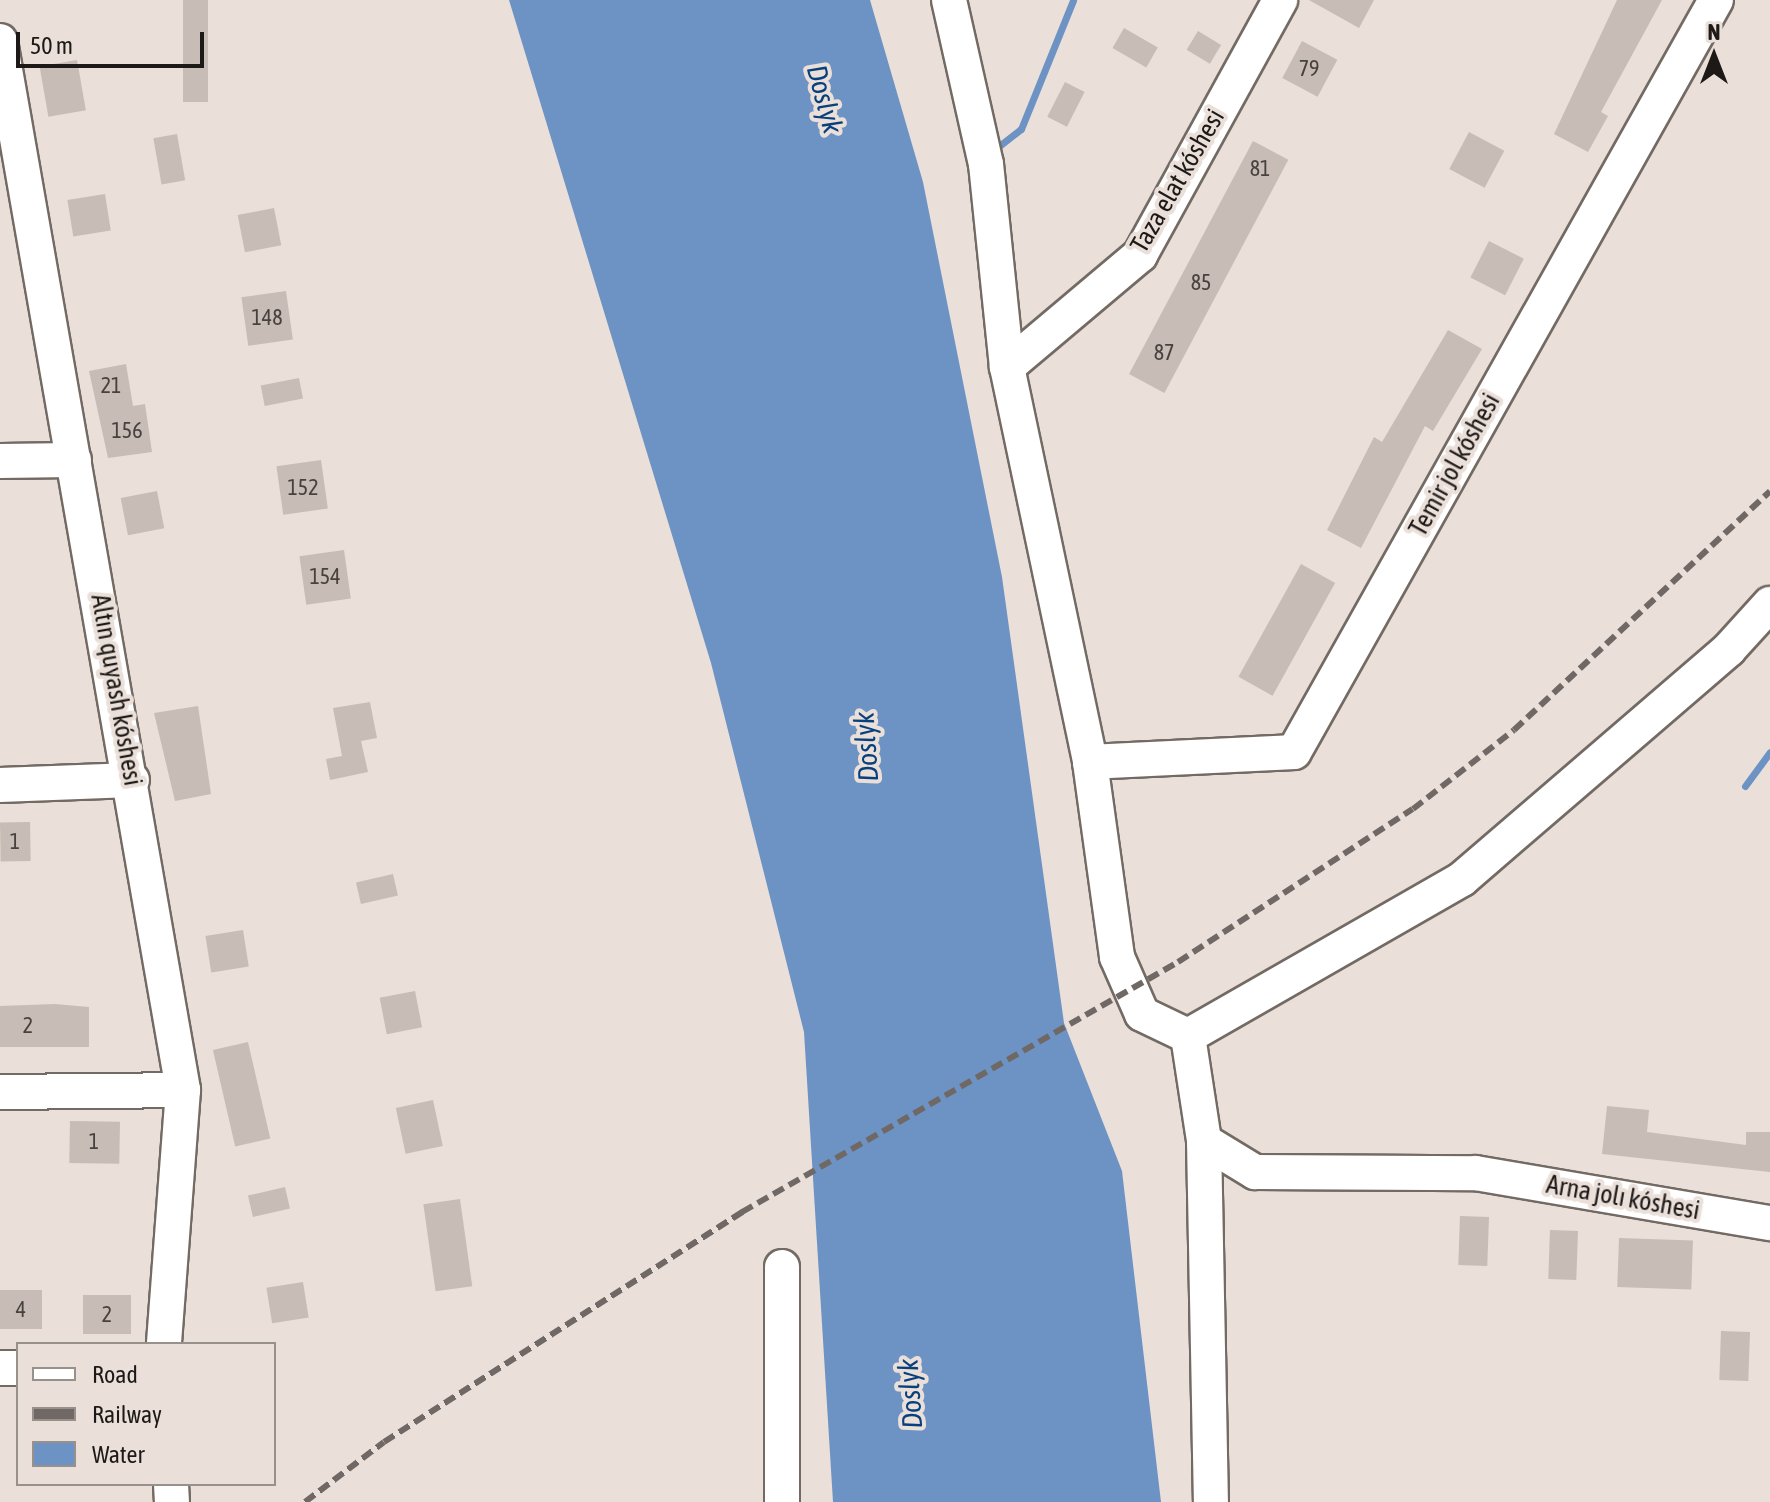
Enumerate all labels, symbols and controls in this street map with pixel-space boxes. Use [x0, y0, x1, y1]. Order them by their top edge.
scale bar [20, 16, 208, 66]
north arrow [1674, 16, 1754, 96]
text: N [1708, 19, 1720, 45]
text: 50 m [30, 32, 73, 59]
house number: 79 [1299, 56, 1319, 82]
water label: Doslyk [800, 61, 850, 137]
street label: Taza elat kóshesi [1124, 104, 1232, 258]
house number: 81 [1250, 156, 1270, 182]
house number: 85 [1191, 270, 1211, 296]
house number: 148 [251, 305, 283, 331]
house number: 87 [1154, 340, 1174, 366]
house number: 21 [101, 373, 121, 399]
street label: Temir jol kóshesi [1403, 388, 1507, 542]
house number: 156 [111, 418, 143, 444]
house number: 152 [287, 475, 319, 501]
house number: 154 [309, 564, 341, 590]
street label: Altın quyash kóshesi [84, 592, 148, 788]
water label: Doslyk [847, 711, 885, 783]
house number: 1 [10, 829, 20, 855]
house number: 2 [23, 1013, 33, 1039]
house number: 1 [89, 1129, 99, 1155]
street label: Arna jolı kóshesi [1544, 1169, 1702, 1227]
house number: 4 [16, 1297, 26, 1323]
house number: 2 [102, 1302, 112, 1328]
legend [16, 1342, 276, 1486]
water label: Doslyk [891, 1358, 929, 1430]
text: Road [92, 1361, 138, 1388]
text: Railway [92, 1401, 162, 1428]
text: Water [92, 1441, 145, 1468]

